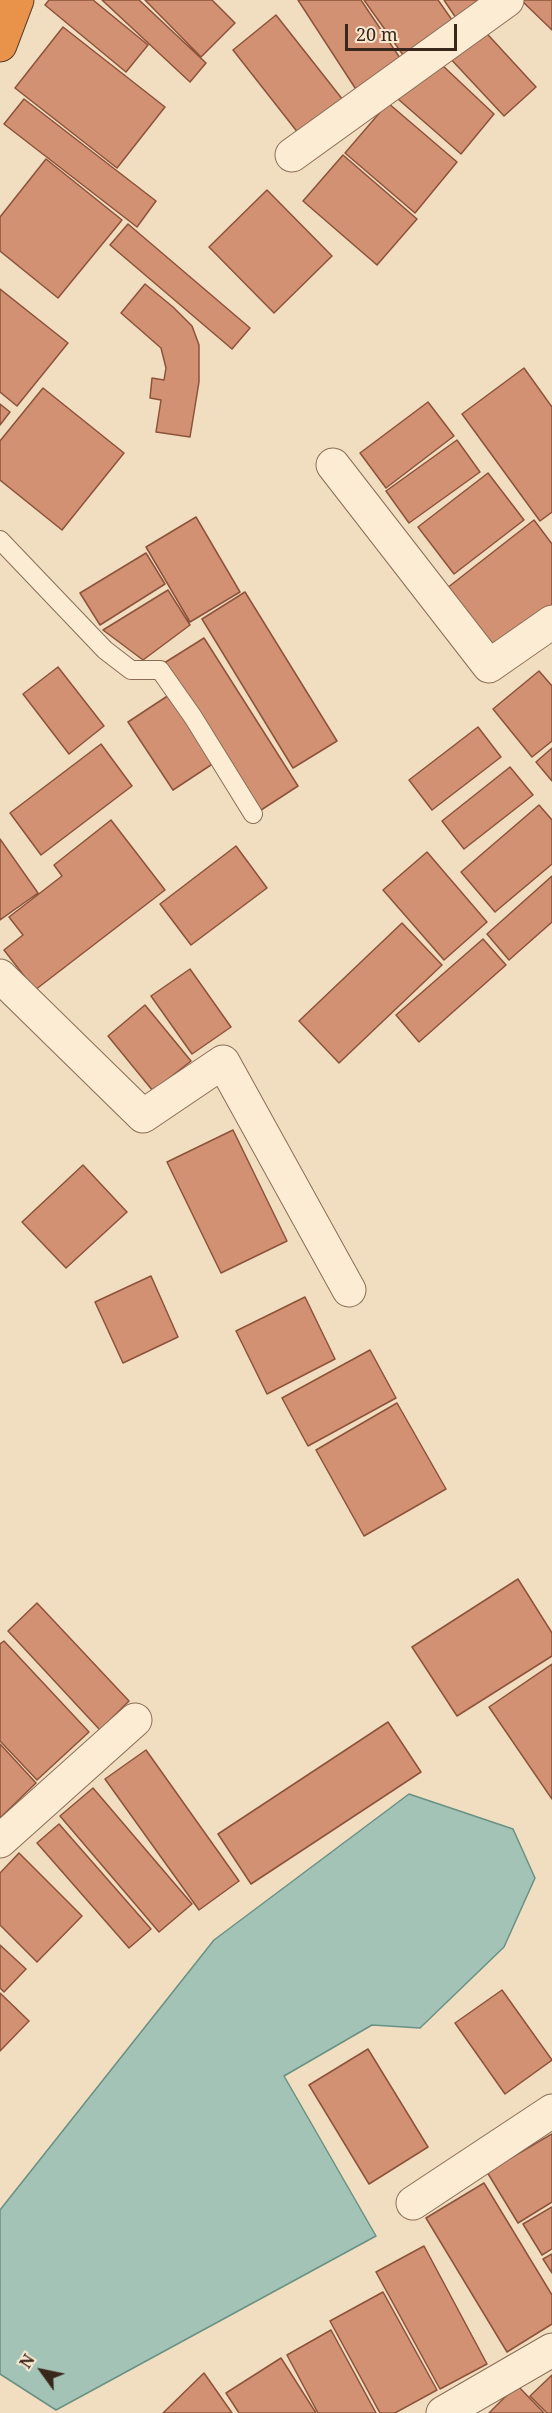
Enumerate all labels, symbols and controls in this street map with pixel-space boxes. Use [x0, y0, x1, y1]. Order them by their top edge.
scale bar [348, 12, 460, 50]
text: 20 m [356, 22, 398, 46]
north arrow [12, 2341, 72, 2401]
text: N [14, 2350, 40, 2372]

